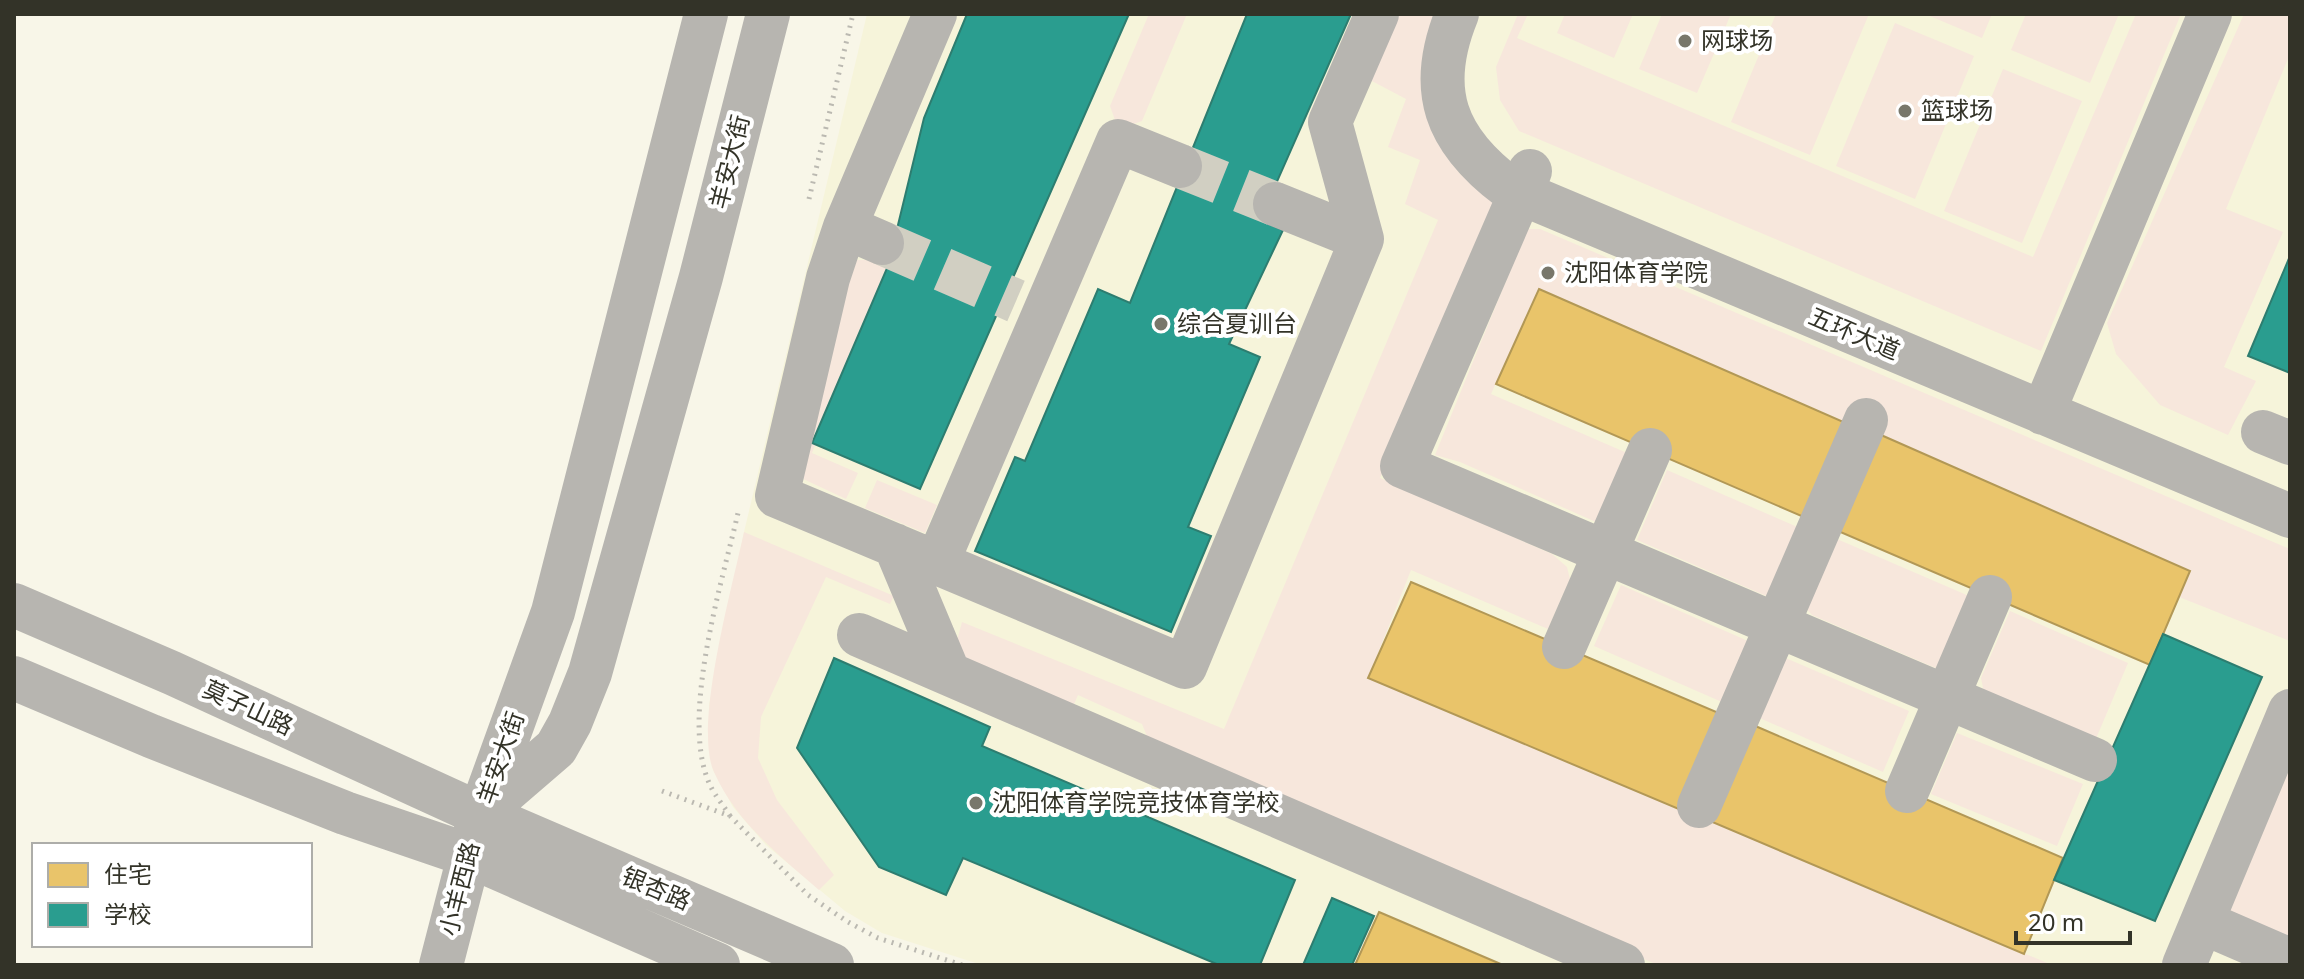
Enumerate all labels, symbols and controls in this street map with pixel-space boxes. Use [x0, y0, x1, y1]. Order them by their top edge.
place label: 网球场 [1701, 23, 1773, 56]
marker: 网球场 [1676, 32, 1694, 50]
place label: 篮球场 [1921, 93, 1993, 126]
marker: 篮球场 [1896, 102, 1914, 120]
street label: 羊安大街 [701, 111, 756, 212]
place label: 沈阳体育学院 [1564, 255, 1708, 288]
marker: 沈阳体育学院 [1539, 264, 1557, 282]
street label: 五环大道 [1804, 299, 1905, 367]
place label: 综合夏训台 [1177, 306, 1297, 339]
marker: 综合夏训台 [1152, 315, 1170, 333]
street label: 莫子山路 [198, 671, 299, 742]
street label: 羊安大街 [468, 707, 531, 808]
place label: 沈阳体育学院竞技体育学校 [992, 785, 1280, 818]
marker: 沈阳体育学院竞技体育学校 [967, 794, 985, 812]
street label: 小羊西路 [431, 838, 486, 939]
legend [32, 843, 312, 947]
text: 住宅 [104, 857, 152, 890]
street label: 银杏路 [617, 858, 696, 917]
scale bar [2016, 895, 2130, 945]
text: 学校 [104, 897, 152, 930]
text: 20 m [2028, 905, 2084, 938]

